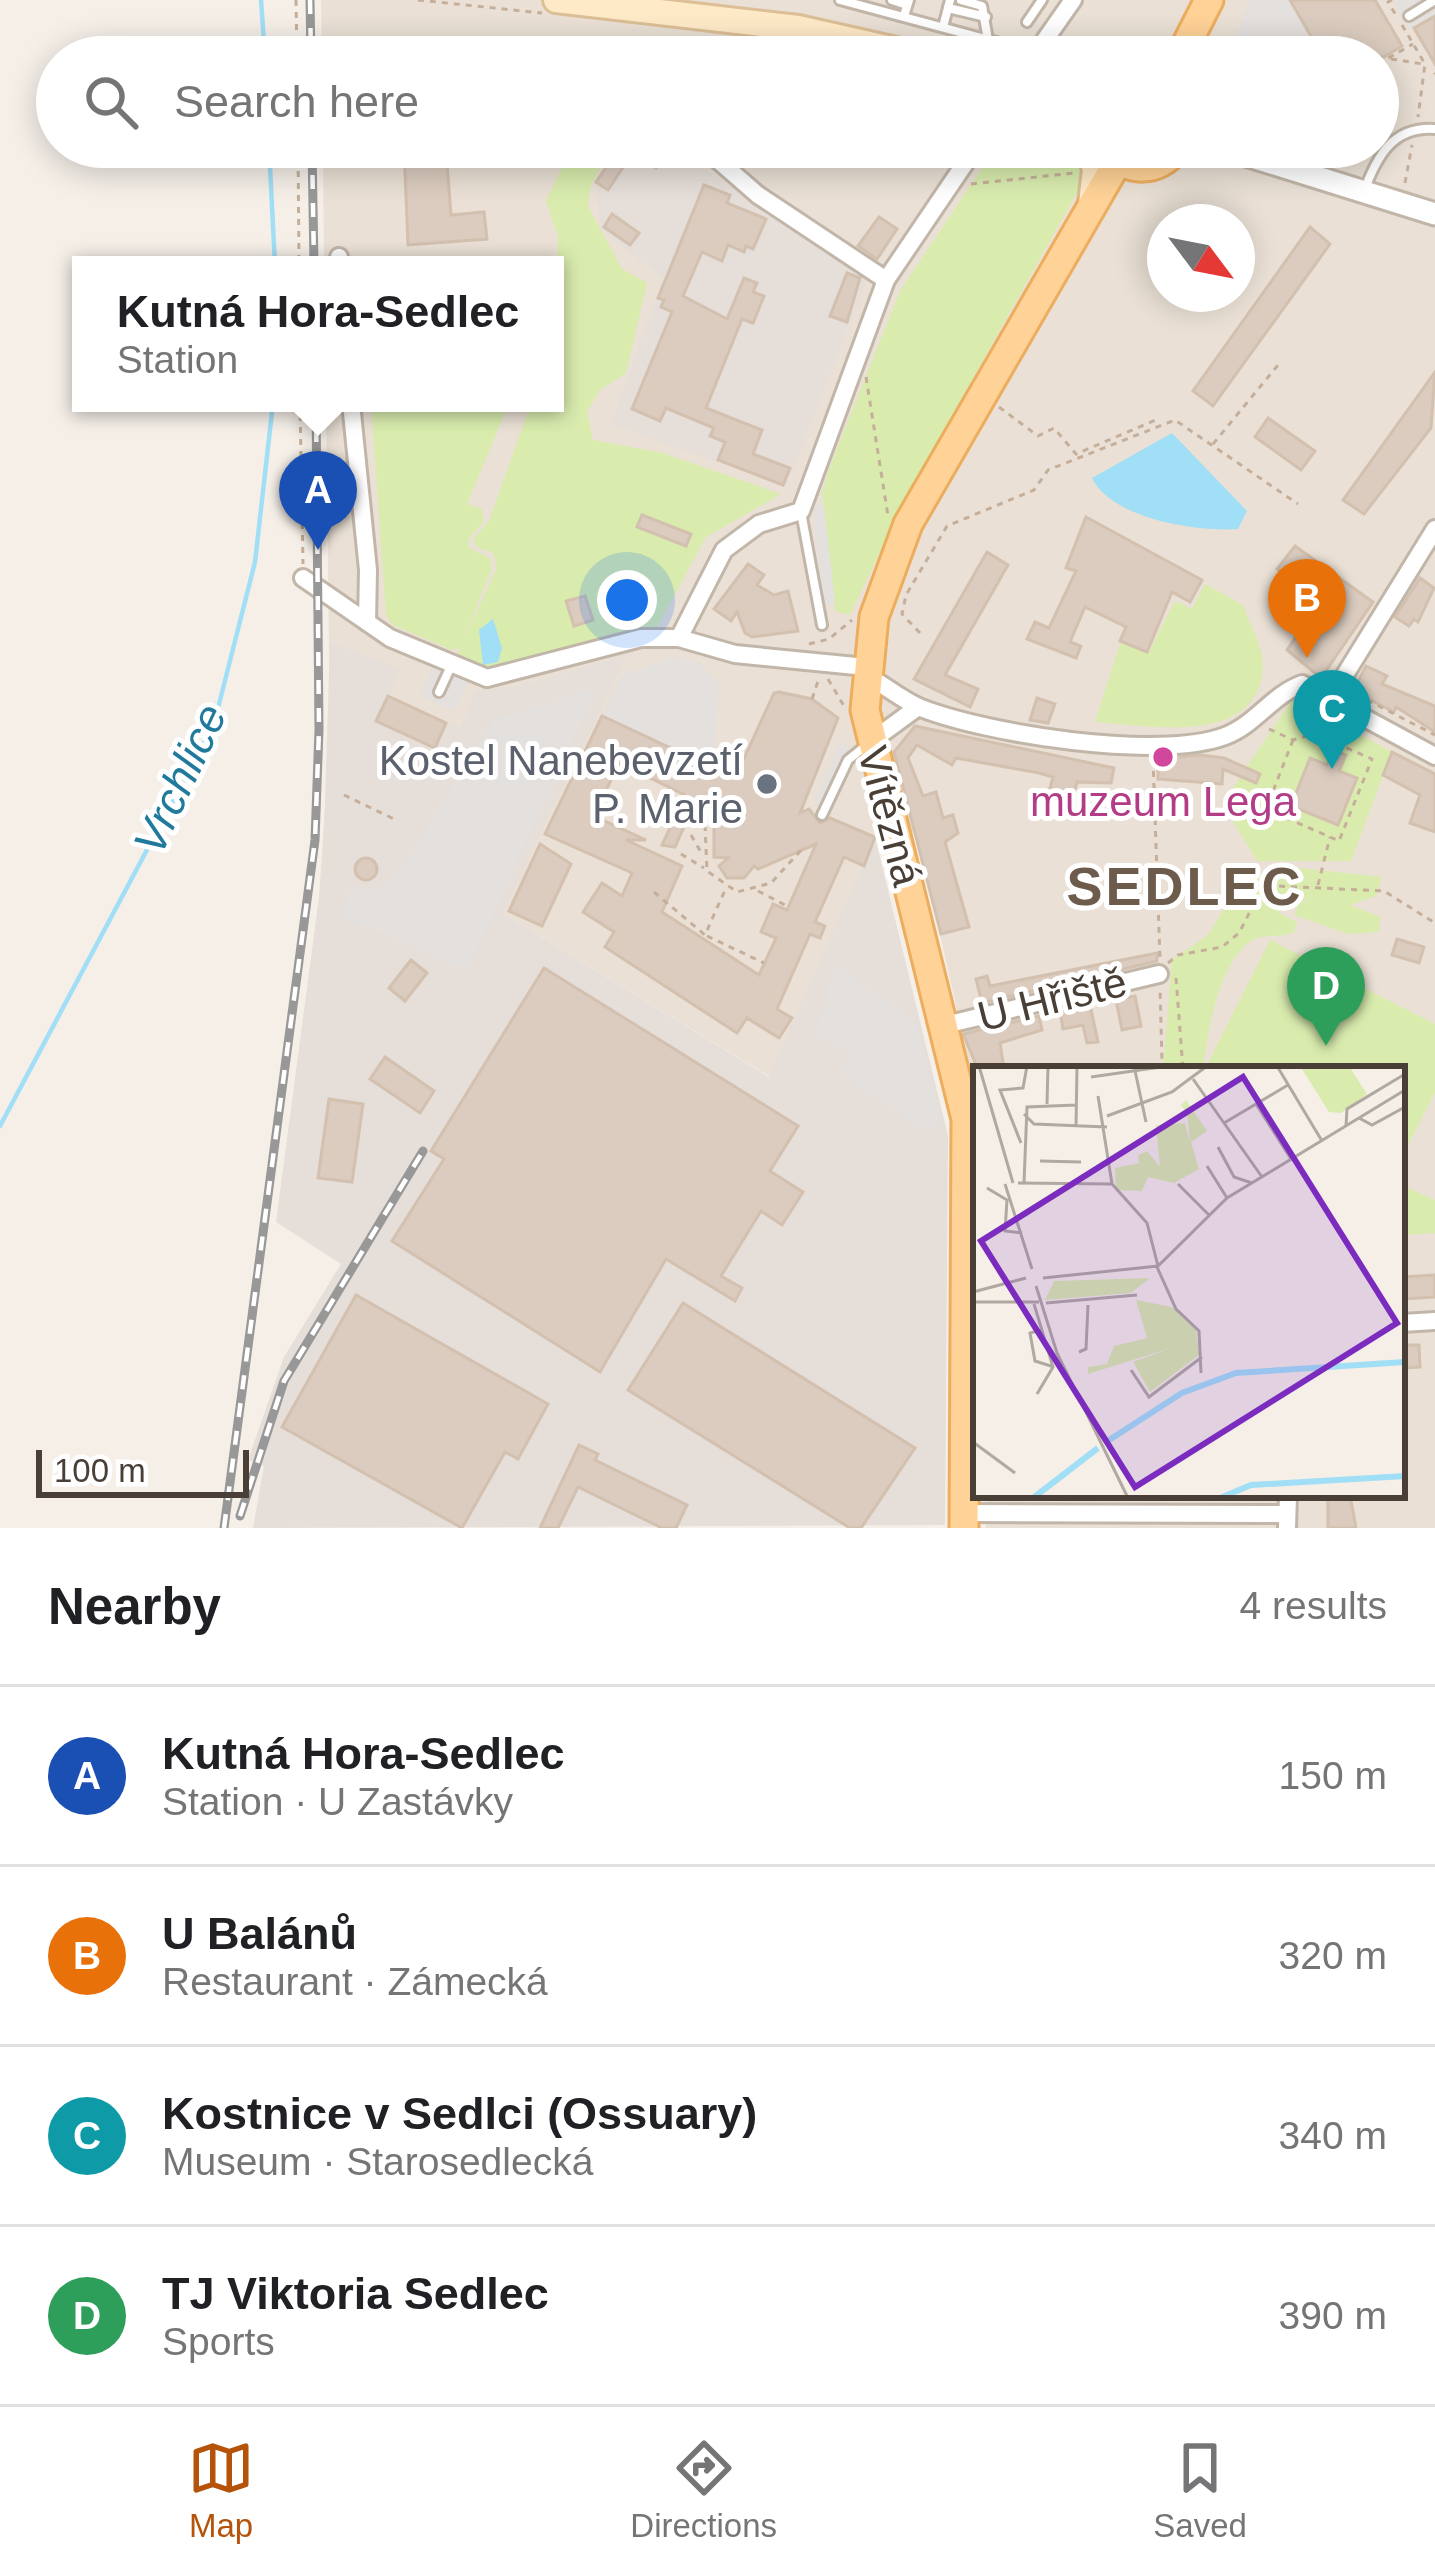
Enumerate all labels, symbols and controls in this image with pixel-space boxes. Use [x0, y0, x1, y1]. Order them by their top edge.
search box [36, 36, 1399, 168]
icon: search [78, 69, 144, 135]
text: Search here [174, 76, 419, 127]
north arrow [1147, 204, 1255, 312]
popup [72, 256, 564, 412]
text: Kutná Hora-Sedlec [117, 286, 519, 337]
text: Station [117, 338, 238, 381]
pin: A [279, 451, 357, 550]
pin: B [1268, 559, 1346, 658]
your location [597, 570, 657, 630]
pin: C [1293, 670, 1371, 769]
water label: Vrchlice [123, 696, 237, 862]
place label: Kostel Nanebevzetí P. Marie [379, 737, 743, 832]
street label: Vítězná [849, 741, 931, 891]
marker: muzeum Lega [1150, 744, 1176, 770]
marker: Kostel Nanebevzetí P. Marie [754, 771, 780, 797]
place label: muzeum Lega [1030, 778, 1297, 825]
district label: SEDLEC [1066, 856, 1304, 916]
pin: D [1287, 947, 1365, 1046]
street label: U Hřiště [973, 958, 1131, 1040]
inset map [973, 1066, 1405, 1498]
scale bar [36, 1444, 249, 1497]
text: 100 m [54, 1452, 146, 1489]
text: Nearby [48, 1578, 221, 1635]
text: 4 results [1240, 1584, 1387, 1627]
text: Kutná Hora-Sedlec [162, 1728, 565, 1779]
text: A [73, 1754, 101, 1797]
text: 150 m [1279, 1754, 1387, 1797]
text: Station · U Zastávky [162, 1780, 513, 1823]
text: U Balánů [162, 1908, 357, 1959]
text: B [73, 1934, 101, 1977]
text: 320 m [1279, 1934, 1387, 1977]
text: Restaurant · Zámecká [162, 1960, 548, 2003]
text: Kostnice v Sedlci (Ossuary) [162, 2088, 757, 2139]
text: C [73, 2114, 101, 2157]
text: 340 m [1279, 2114, 1387, 2157]
text: Museum · Starosedlecká [162, 2140, 593, 2183]
text: TJ Viktoria Sedlec [162, 2268, 549, 2319]
text: D [73, 2294, 101, 2337]
text: 390 m [1279, 2294, 1387, 2337]
text: Sports [162, 2320, 275, 2363]
tab: Map [188, 2435, 254, 2545]
tab: Directions [630, 2435, 777, 2545]
tab: Saved [1153, 2435, 1247, 2545]

